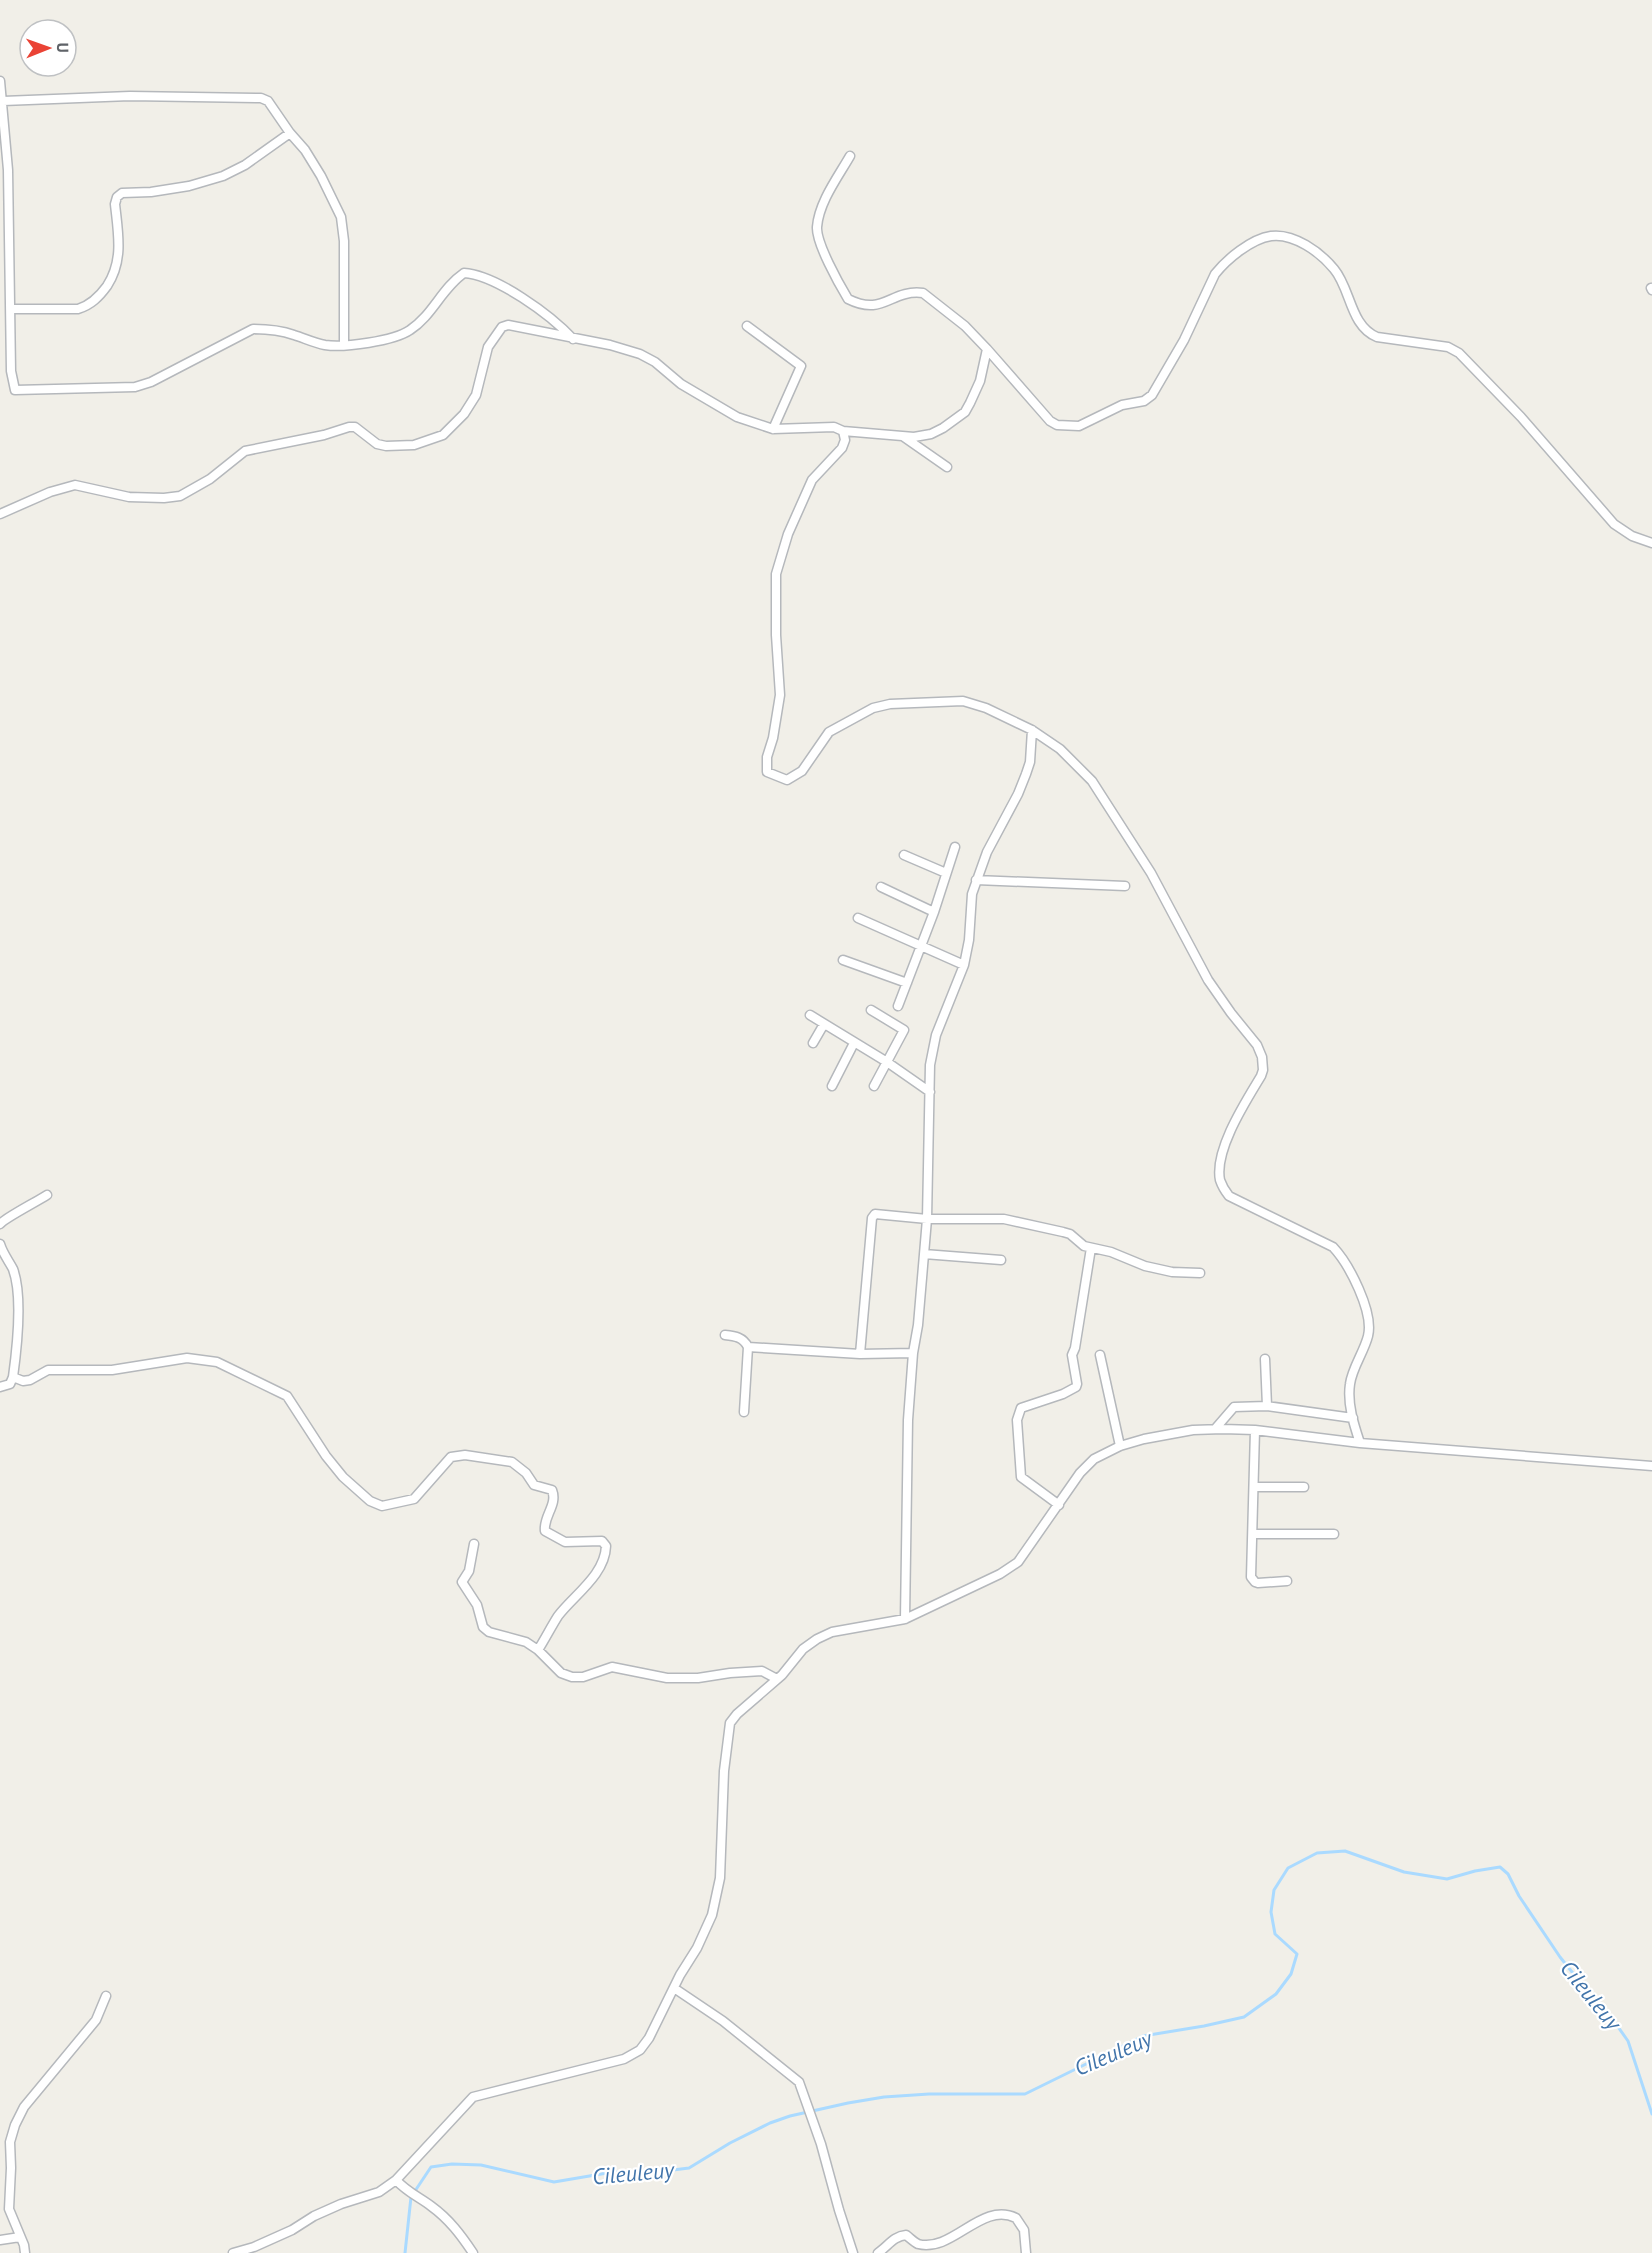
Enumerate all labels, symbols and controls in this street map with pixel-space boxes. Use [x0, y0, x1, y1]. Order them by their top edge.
north arrow [18, 18, 78, 78]
text: U [53, 43, 73, 53]
water label: Cileuleuy [1554, 1954, 1628, 2037]
water label: Cileuleuy [1070, 2024, 1157, 2082]
water label: Cileuleuy [591, 2155, 676, 2191]

